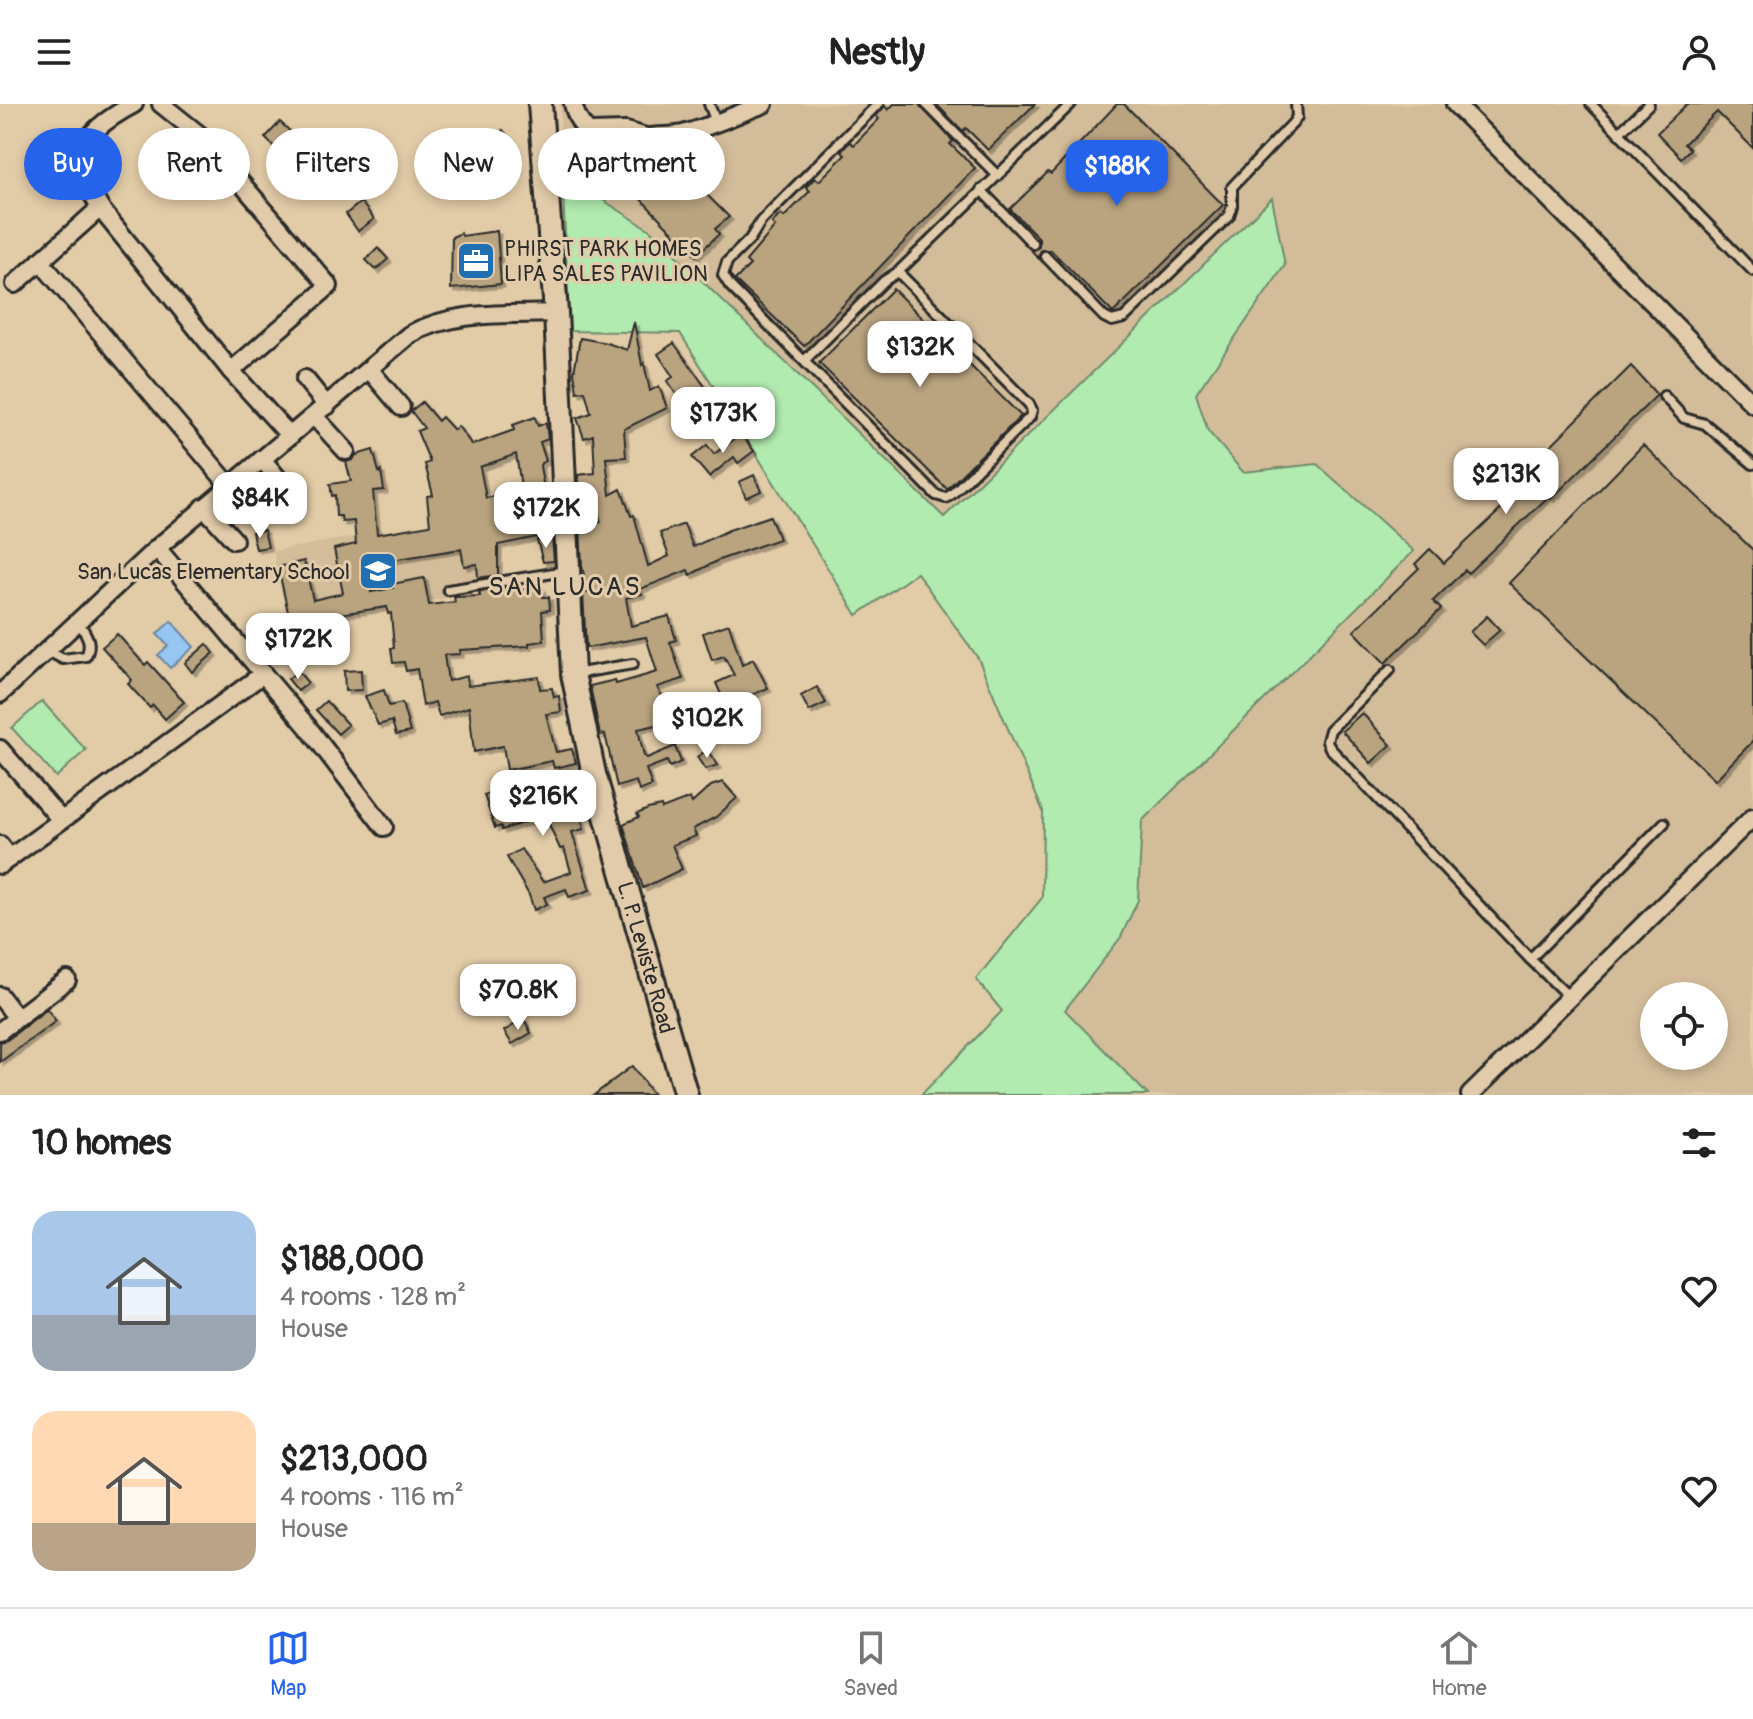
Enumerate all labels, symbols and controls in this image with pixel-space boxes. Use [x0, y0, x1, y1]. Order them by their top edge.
icon: menu [32, 30, 76, 74]
text: Nestly [828, 30, 925, 75]
icon: person [1677, 30, 1721, 74]
chip: Buy [24, 128, 122, 200]
chip: Rent [138, 128, 250, 200]
chip: Filters [266, 128, 398, 200]
chip: New [414, 128, 522, 200]
chip: Apartment [538, 128, 725, 200]
pin: $188K [1061, 140, 1173, 208]
text: $188K [1084, 150, 1150, 182]
place label: PHIRST PARK HOMES LIPA SALES PAVILION [504, 235, 708, 288]
office icon: PHIRST PARK HOMES LIPA SALES PAVILION [455, 240, 497, 282]
pin: $132K [864, 321, 976, 389]
text: $132K [886, 331, 954, 363]
pin: $173K [667, 387, 779, 455]
text: $173K [689, 397, 757, 429]
pin: $213K [1450, 448, 1562, 516]
text: $213K [1472, 458, 1540, 490]
pin: $84K [213, 472, 307, 540]
text: $84K [231, 482, 289, 514]
pin: $172K [490, 482, 602, 550]
text: $172K [512, 492, 580, 524]
school or university icon: San Lucas Elementary School [357, 550, 399, 592]
place label: San Lucas Elementary School [77, 558, 350, 586]
district label: SAN LUCAS [488, 571, 642, 603]
pin: $172K [242, 613, 354, 681]
text: $172K [264, 623, 332, 655]
pin: $102K [651, 692, 763, 760]
text: $102K [671, 702, 743, 734]
pin: $216K [487, 770, 599, 838]
text: $216K [508, 780, 578, 812]
street label: L. P. Leviste Road [611, 879, 681, 1037]
pin: $70.8K [453, 964, 583, 1032]
text: $70.8K [478, 974, 558, 1006]
map controls [1640, 982, 1728, 1070]
button: locate [1640, 982, 1728, 1070]
icon: filters [1677, 1121, 1721, 1165]
text: 10 homes [32, 1122, 171, 1165]
text: $188,000 [280, 1238, 424, 1281]
icon: home [96, 1243, 192, 1339]
icon: heart [1677, 1269, 1721, 1313]
text: 4 rooms · 128 m² [280, 1281, 466, 1313]
text: House [280, 1313, 348, 1345]
text: $213,000 [280, 1438, 428, 1481]
icon: home [96, 1443, 192, 1539]
icon: heart [1677, 1469, 1721, 1513]
text: 4 rooms · 116 m² [280, 1481, 464, 1513]
text: House [280, 1513, 348, 1545]
tab: Map [266, 1626, 310, 1702]
tab: Saved [843, 1626, 898, 1702]
tab: Home [1431, 1626, 1486, 1702]

